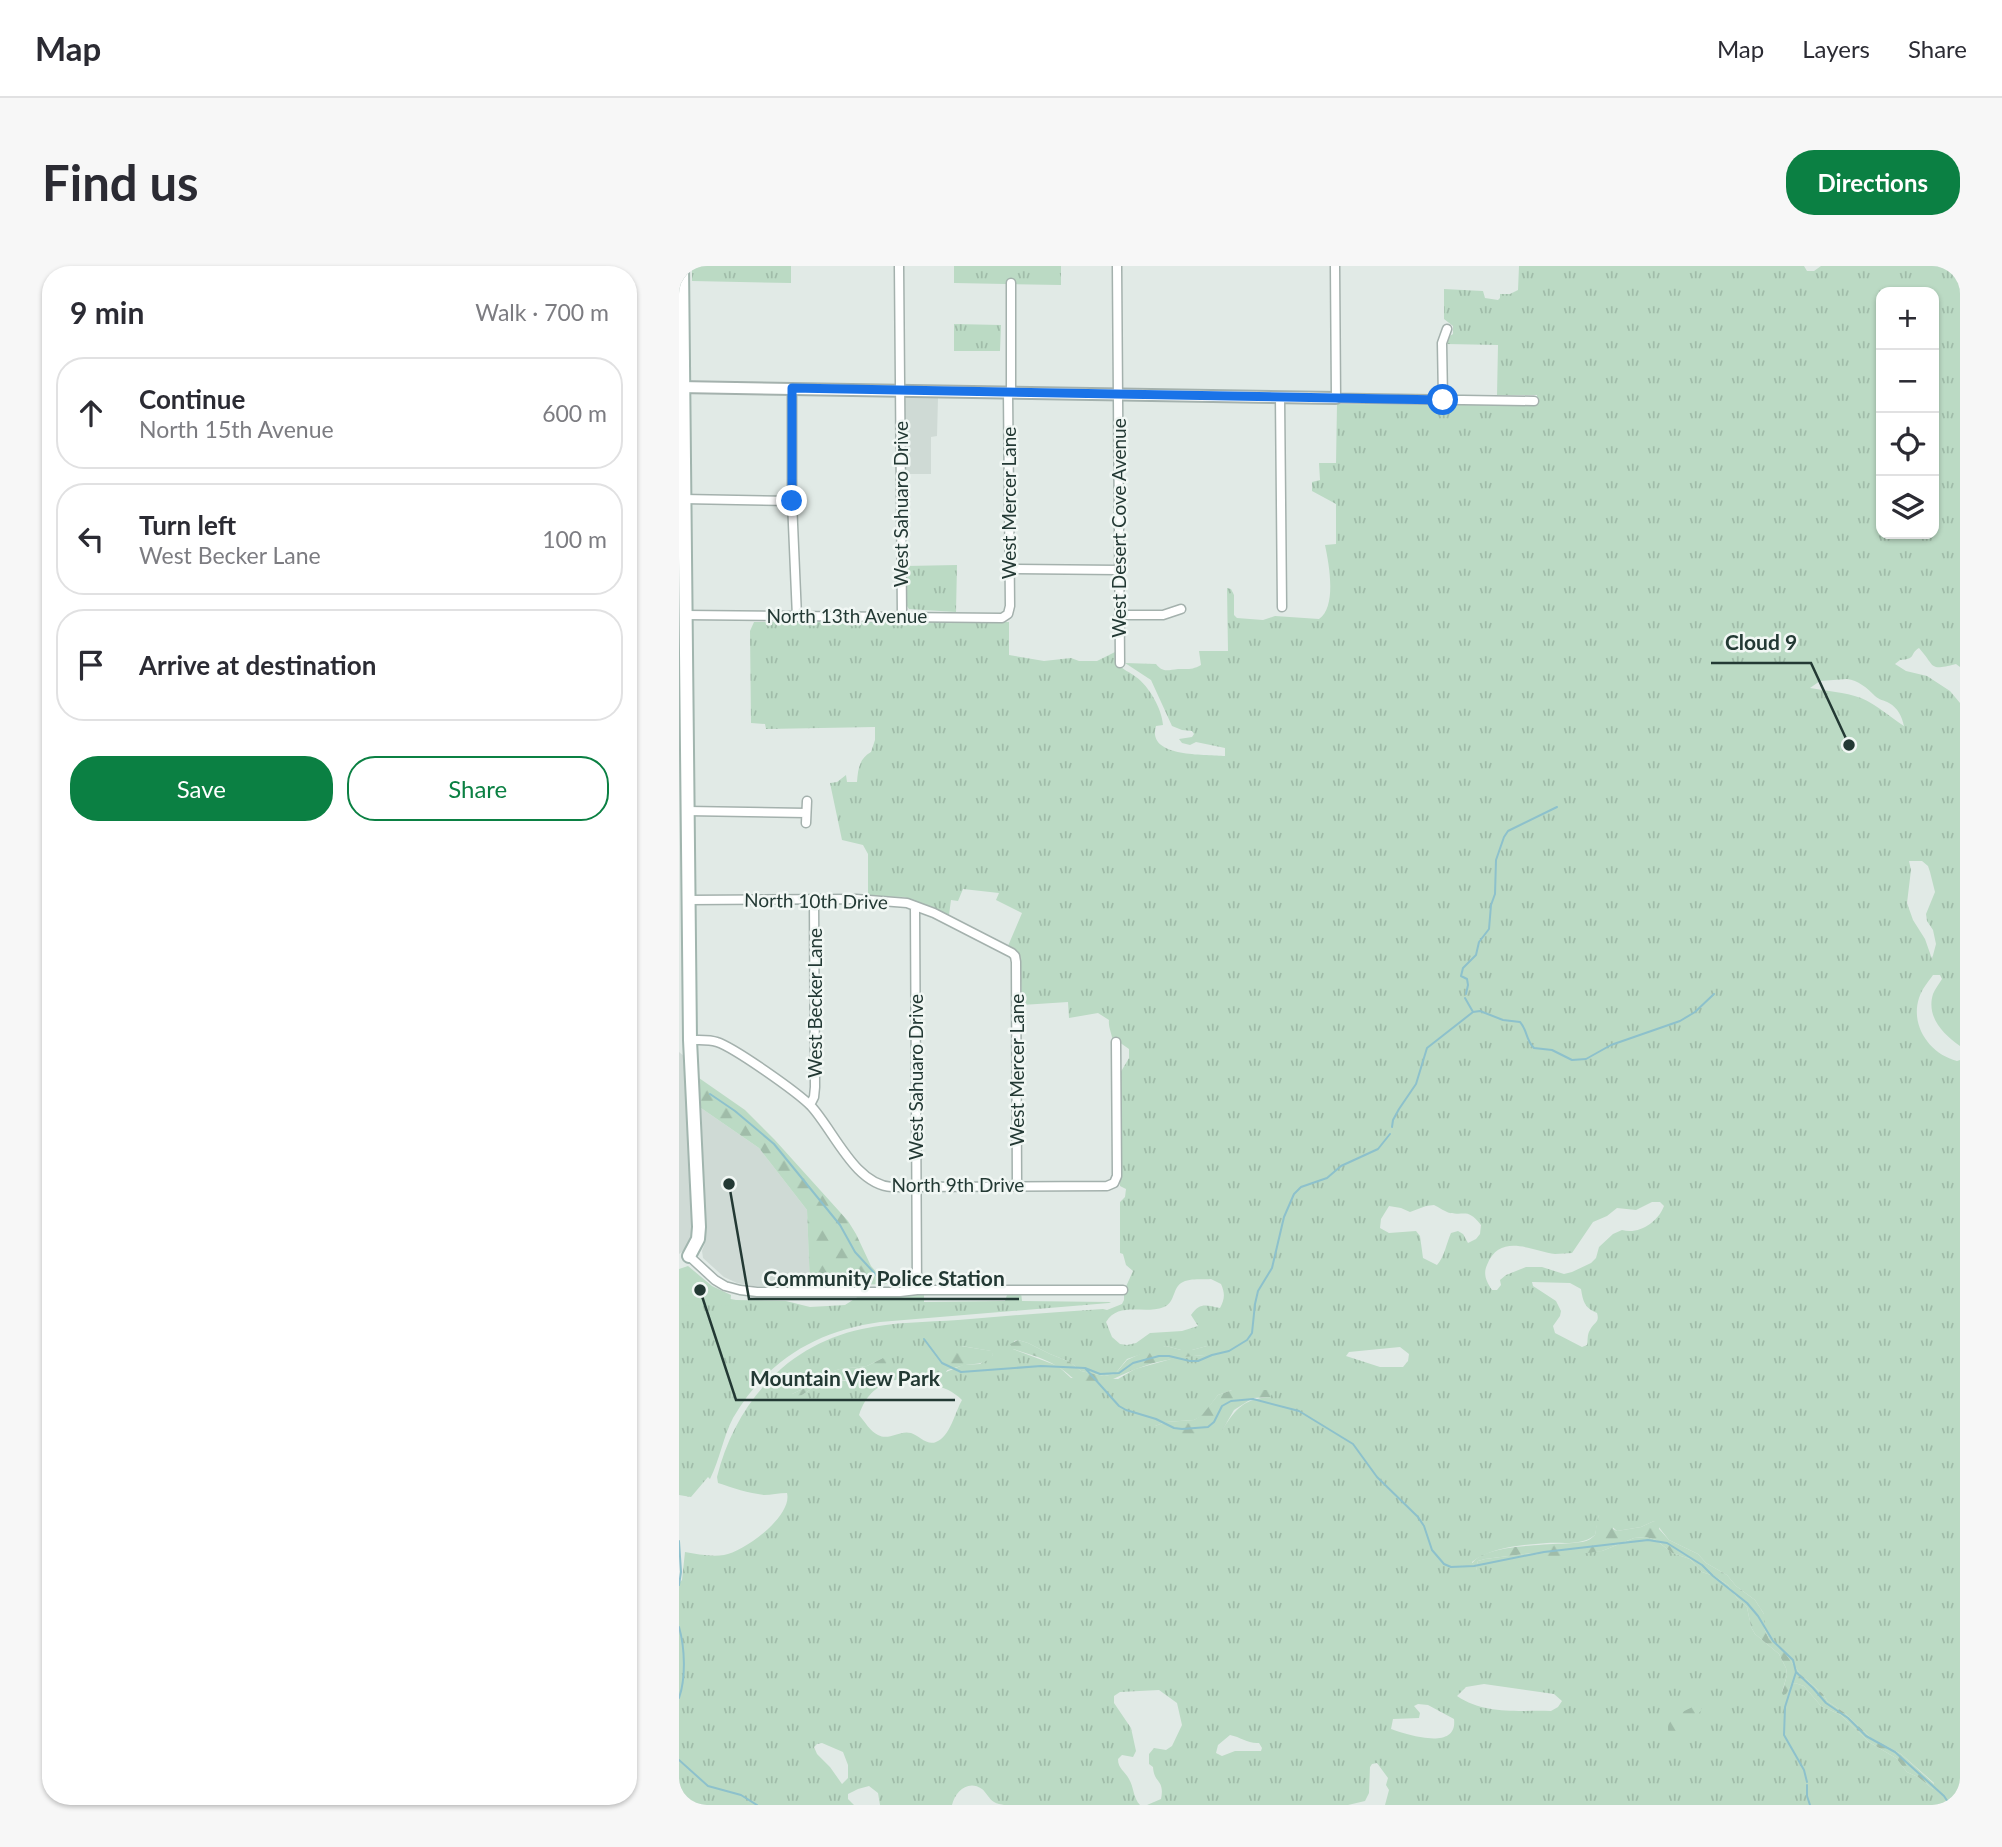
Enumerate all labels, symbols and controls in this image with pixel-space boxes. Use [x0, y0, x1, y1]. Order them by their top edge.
text: Map [35, 28, 101, 68]
text: Map [1717, 34, 1764, 63]
text: Layers [1802, 34, 1870, 63]
text: Share [1908, 34, 1967, 63]
button: Directions [1786, 150, 1960, 215]
text: Find us [42, 153, 199, 211]
map controls [1876, 287, 1939, 539]
button: + [1876, 287, 1939, 350]
text: 9 min [70, 294, 144, 330]
text: Walk · 700 m [475, 298, 609, 326]
button: − [1876, 350, 1939, 413]
text: Continue [139, 383, 245, 415]
route start [1427, 384, 1458, 415]
icon: ahead [72, 394, 110, 432]
text: 600 m [542, 399, 607, 427]
button: locate [1876, 413, 1939, 476]
text: North 15th Avenue [139, 415, 334, 443]
street label: West Desert Cove Avenue [1107, 418, 1130, 638]
street label: West Sahuaro Drive [889, 421, 912, 587]
street label: West Mercer Lane [997, 427, 1020, 579]
button: layers [1876, 476, 1939, 539]
route end [776, 485, 807, 516]
text: Turn left [139, 509, 236, 541]
icon: left [72, 520, 110, 558]
text: 100 m [542, 525, 607, 553]
text: West Becker Lane [139, 541, 321, 569]
street label: North 13th Avenue [767, 604, 927, 627]
callout: Cloud 9 [1711, 621, 1811, 663]
text: Cloud 9 [1725, 629, 1797, 654]
icon: arrive [72, 646, 110, 684]
text: Arrive at destination [139, 649, 376, 681]
button: Save [70, 756, 333, 821]
button: Share [347, 756, 609, 821]
street label: North 10th Drive [744, 888, 888, 913]
street label: West Becker Lane [803, 928, 826, 1078]
street label: West Sahuaro Drive [904, 994, 927, 1160]
street label: West Mercer Lane [1005, 994, 1028, 1146]
street label: North 9th Drive [892, 1173, 1024, 1196]
callout: Community Police Station [749, 1257, 1019, 1299]
text: Community Police Station [763, 1265, 1005, 1290]
callout: Mountain View Park [736, 1358, 955, 1400]
text: Mountain View Park [750, 1365, 941, 1390]

